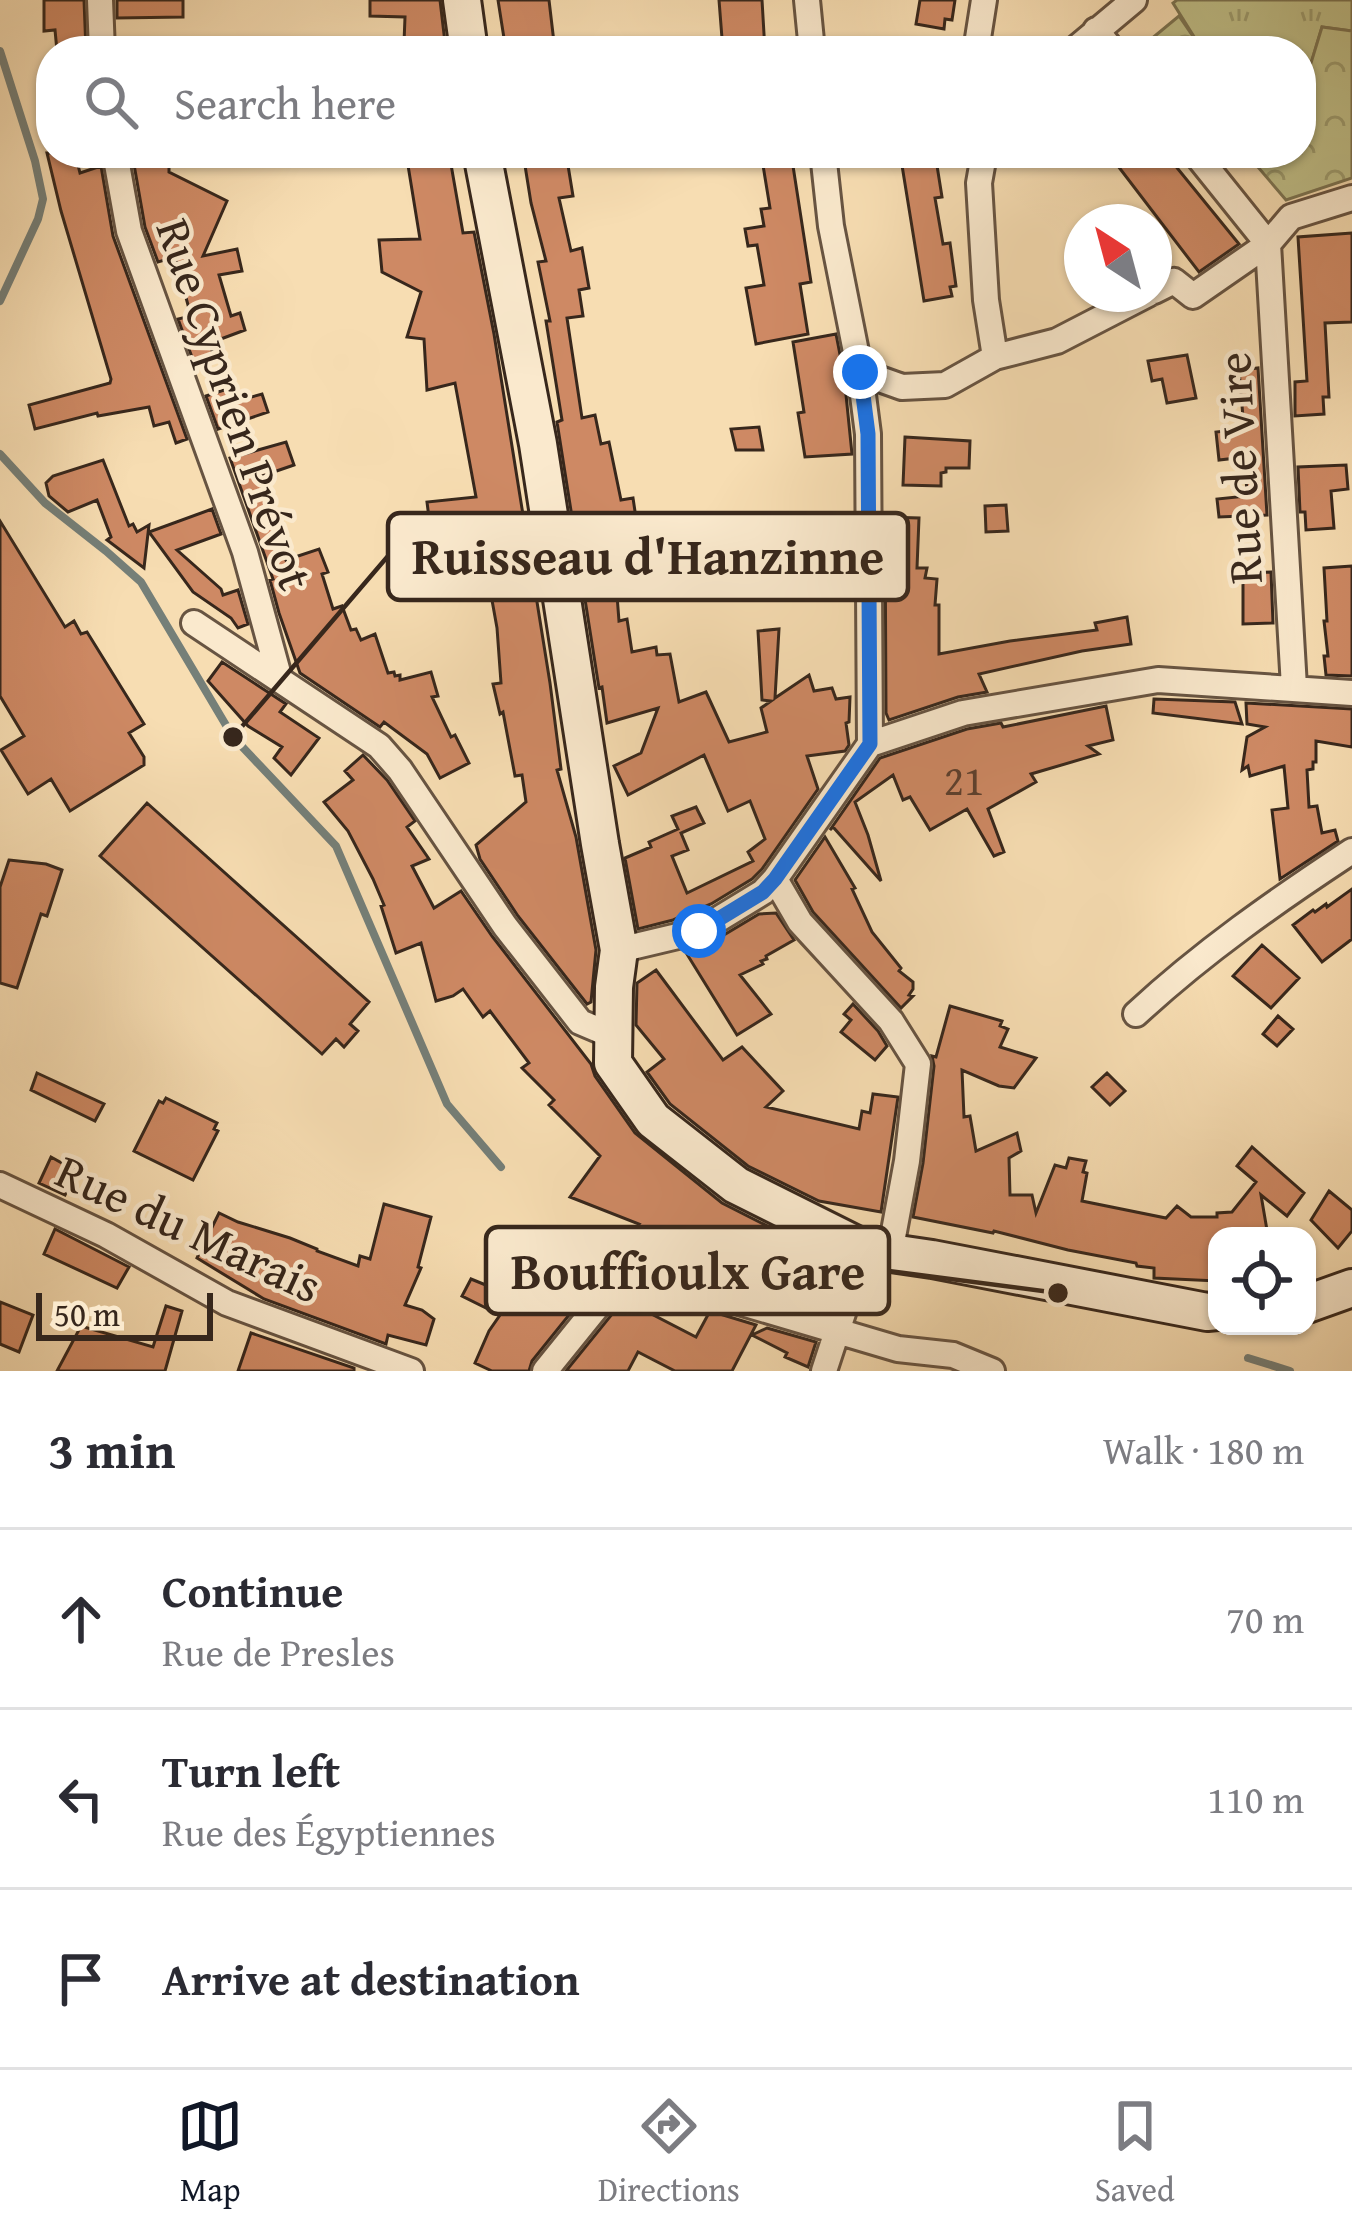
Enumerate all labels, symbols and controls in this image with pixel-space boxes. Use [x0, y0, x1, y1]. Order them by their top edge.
search box [36, 36, 1316, 168]
icon: search [78, 69, 144, 135]
text: Search here [174, 70, 396, 135]
north arrow [1064, 204, 1172, 312]
street label: Rue Cyprien Prévot [139, 209, 332, 599]
route end [833, 345, 887, 399]
street label: Rue de Vire [1197, 350, 1280, 586]
callout: Ruisseau d'Hanzinne [388, 513, 908, 600]
text: Ruisseau d'Hanzinne [412, 518, 884, 593]
house number: 21 [944, 749, 984, 810]
route start [672, 904, 726, 958]
street label: Rue du Marais [45, 1135, 334, 1320]
callout: Bouffioulx Gare [486, 1227, 889, 1314]
map controls [1208, 1227, 1316, 1335]
button: locate [1208, 1227, 1316, 1335]
text: Bouffioulx Gare [511, 1233, 865, 1308]
scale bar [36, 1287, 213, 1340]
text: 50 m [54, 1290, 120, 1338]
text: 3 min [48, 1412, 175, 1487]
text: Walk · 180 m [1103, 1421, 1304, 1478]
text: Continue [162, 1558, 343, 1623]
icon: ahead [48, 1586, 114, 1652]
text: 70 m [1226, 1590, 1304, 1647]
text: Rue de Presles [162, 1623, 395, 1680]
text: Turn left [162, 1738, 340, 1803]
icon: left [48, 1766, 114, 1832]
text: 110 m [1207, 1770, 1304, 1827]
text: Rue des Égyptiennes [162, 1803, 496, 1860]
icon: arrive [48, 1946, 114, 2012]
text: Arrive at destination [162, 1946, 580, 2011]
tab: Map [177, 2093, 243, 2213]
tab: Directions [598, 2093, 740, 2213]
tab: Saved [1095, 2093, 1175, 2213]

